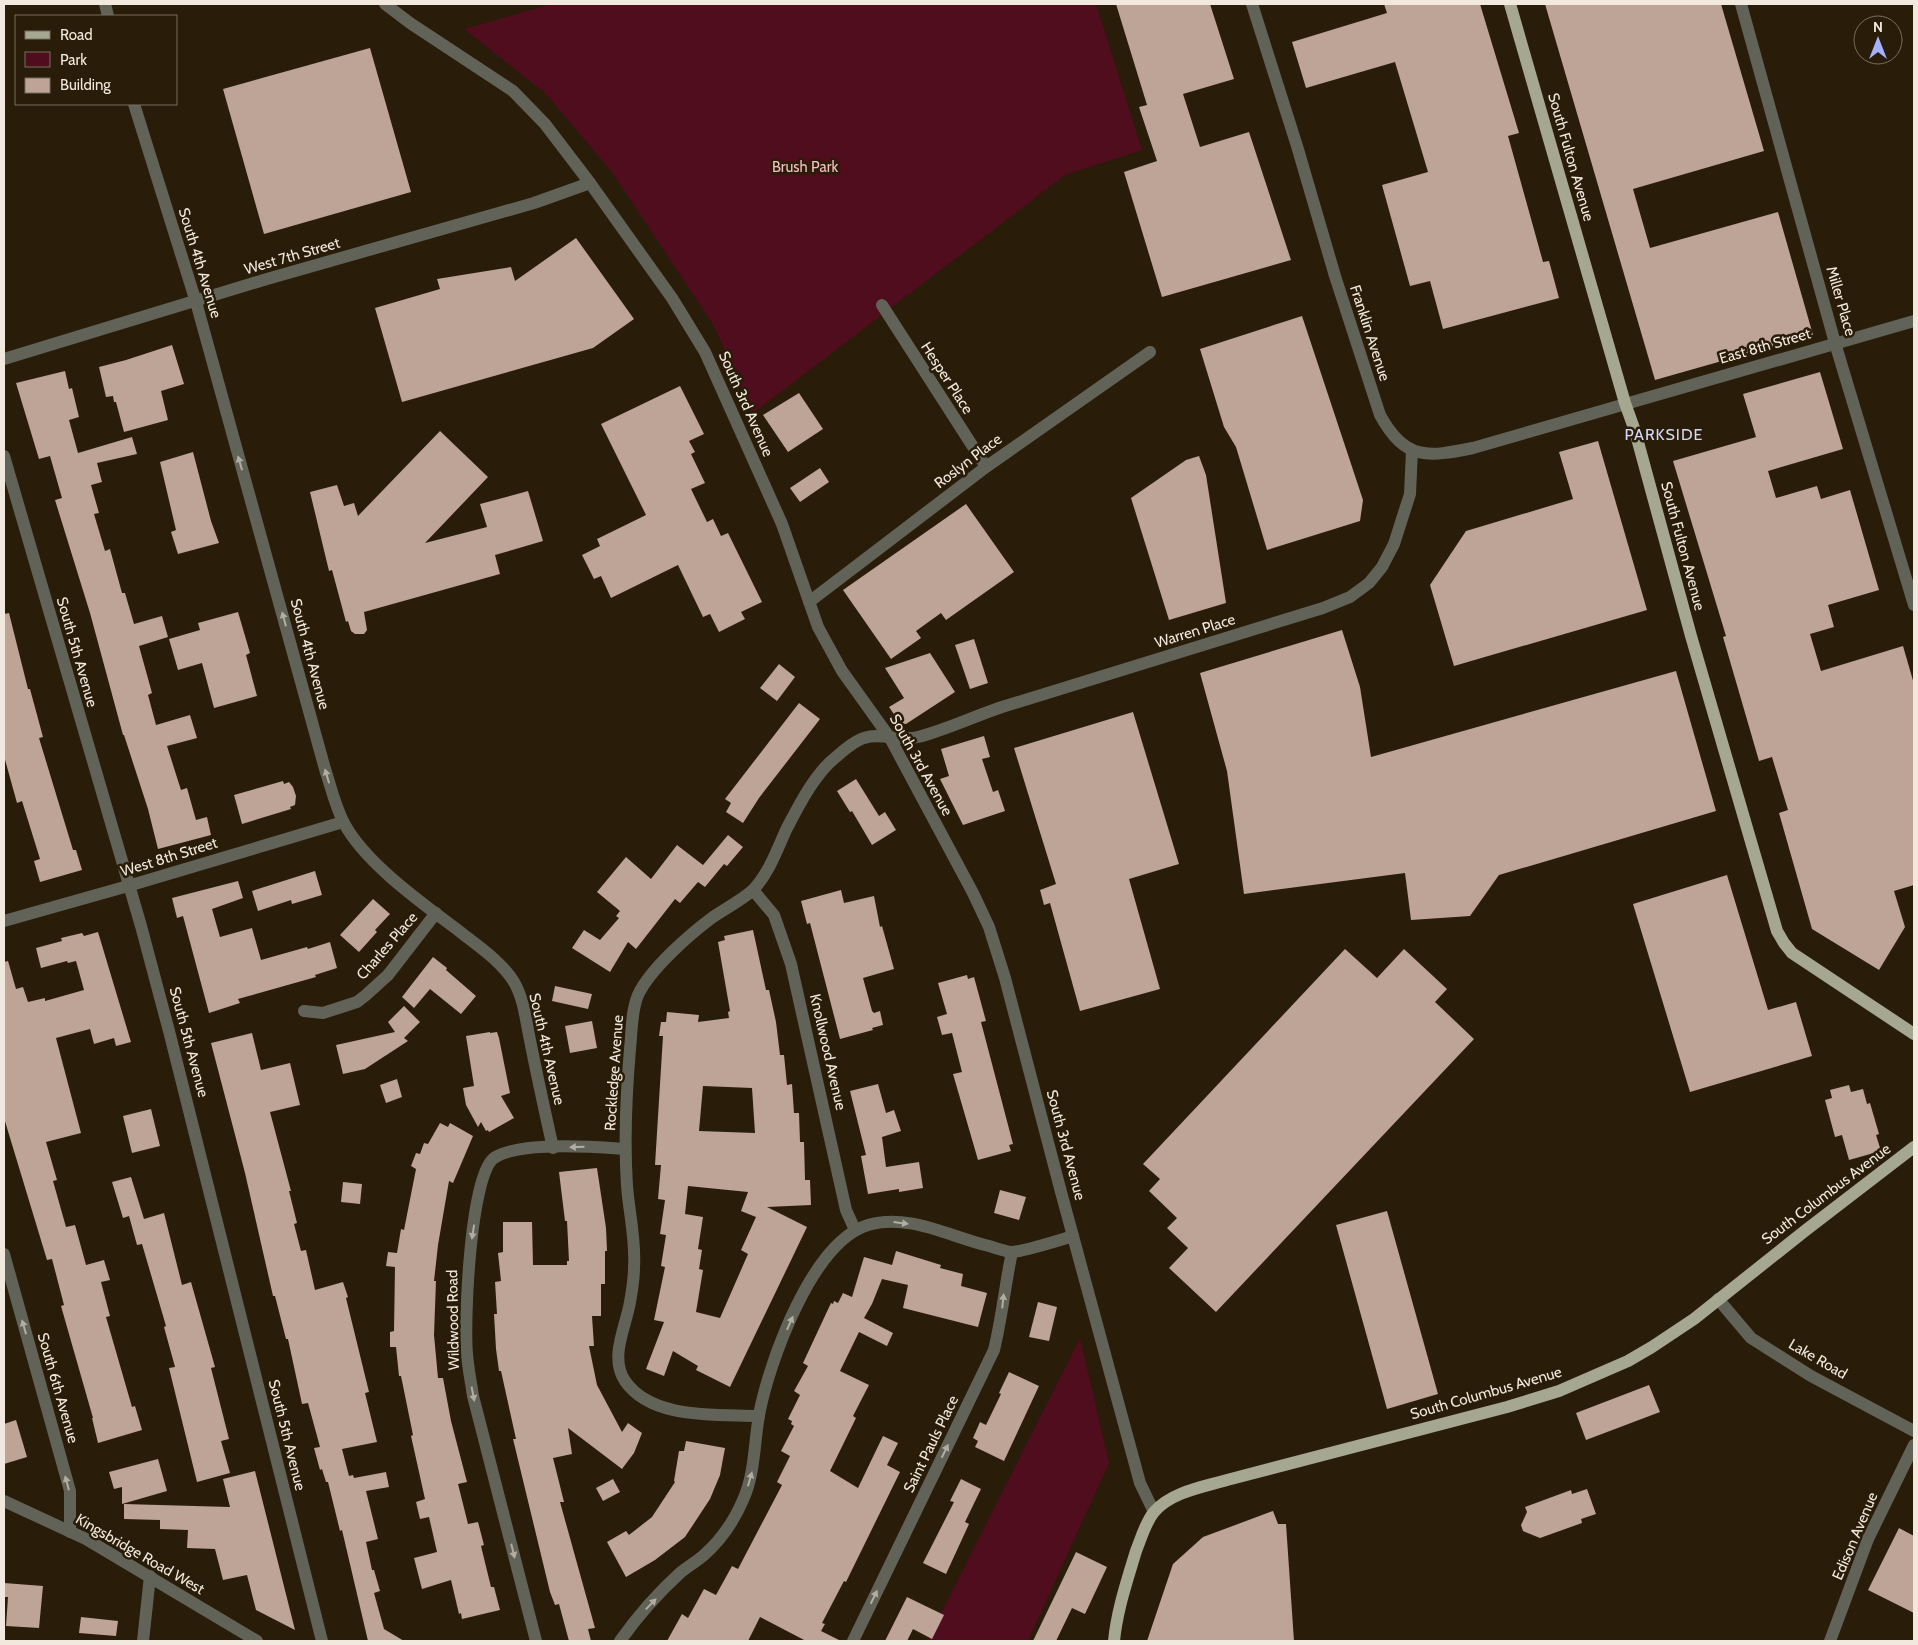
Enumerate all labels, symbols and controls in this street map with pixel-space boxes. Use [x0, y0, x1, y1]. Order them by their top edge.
legend [15, 15, 178, 105]
north arrow [1853, 15, 1903, 65]
text: N [1873, 18, 1883, 36]
text: Road [60, 26, 93, 44]
text: Park [60, 51, 87, 69]
text: Building [60, 76, 111, 94]
street label: South Fulton Avenue [1544, 91, 1598, 224]
park label: Brush Park [772, 158, 838, 176]
street label: South 4th Avenue [175, 206, 225, 321]
street label: West 7th Street [242, 234, 342, 278]
street label: Miller Place [1822, 264, 1860, 338]
street label: Franklin Avenue [1346, 283, 1394, 384]
street label: East 8th Street [1717, 324, 1813, 368]
street label: Hesper Place [917, 339, 977, 418]
street label: South 3rd Avenue [715, 349, 777, 460]
district label: PARKSIDE [1625, 425, 1703, 444]
street label: Roslyn Place [931, 430, 1005, 492]
one-way arrow [236, 455, 244, 471]
street label: South Fulton Avenue [1657, 480, 1709, 613]
street label: South 5th Avenue [53, 595, 101, 709]
street label: South 4th Avenue [287, 596, 334, 712]
street label: Warren Place [1153, 610, 1238, 652]
one-way arrow [280, 612, 288, 627]
street label: South 3rd Avenue [886, 711, 957, 819]
one-way arrow [323, 768, 331, 783]
street label: West 8th Street [118, 834, 220, 880]
street label: Charles Place [353, 908, 421, 983]
street label: South 5th Avenue [166, 985, 212, 1100]
street label: South 4th Avenue [525, 991, 569, 1107]
street label: Knollwood Avenue [806, 992, 850, 1112]
street label: Rockledge Avenue [601, 1014, 627, 1132]
street label: South 3rd Avenue [1043, 1088, 1089, 1202]
street label: South Columbus Avenue [1758, 1140, 1894, 1248]
one-way arrow [568, 1144, 584, 1152]
one-way arrow [893, 1219, 909, 1227]
one-way arrow [468, 1225, 476, 1241]
street label: Wildwood Road [443, 1270, 463, 1370]
one-way arrow [999, 1292, 1007, 1308]
one-way arrow [787, 1316, 795, 1330]
one-way arrow [20, 1319, 28, 1334]
street label: South 6th Avenue [34, 1331, 82, 1446]
street label: Lake Road [1785, 1335, 1851, 1383]
street label: South Columbus Avenue [1408, 1363, 1564, 1423]
street label: South 5th Avenue [265, 1378, 310, 1493]
one-way arrow [470, 1386, 478, 1402]
street label: Saint Pauls Place [900, 1392, 962, 1496]
one-way arrow [941, 1444, 949, 1458]
one-way arrow [746, 1471, 754, 1486]
one-way arrow [63, 1476, 71, 1491]
street label: Edison Avenue [1828, 1489, 1882, 1582]
street label: Kingsbridge Road West [72, 1510, 208, 1598]
one-way arrow [509, 1544, 517, 1559]
one-way arrow [871, 1590, 879, 1604]
one-way arrow [645, 1598, 657, 1610]

